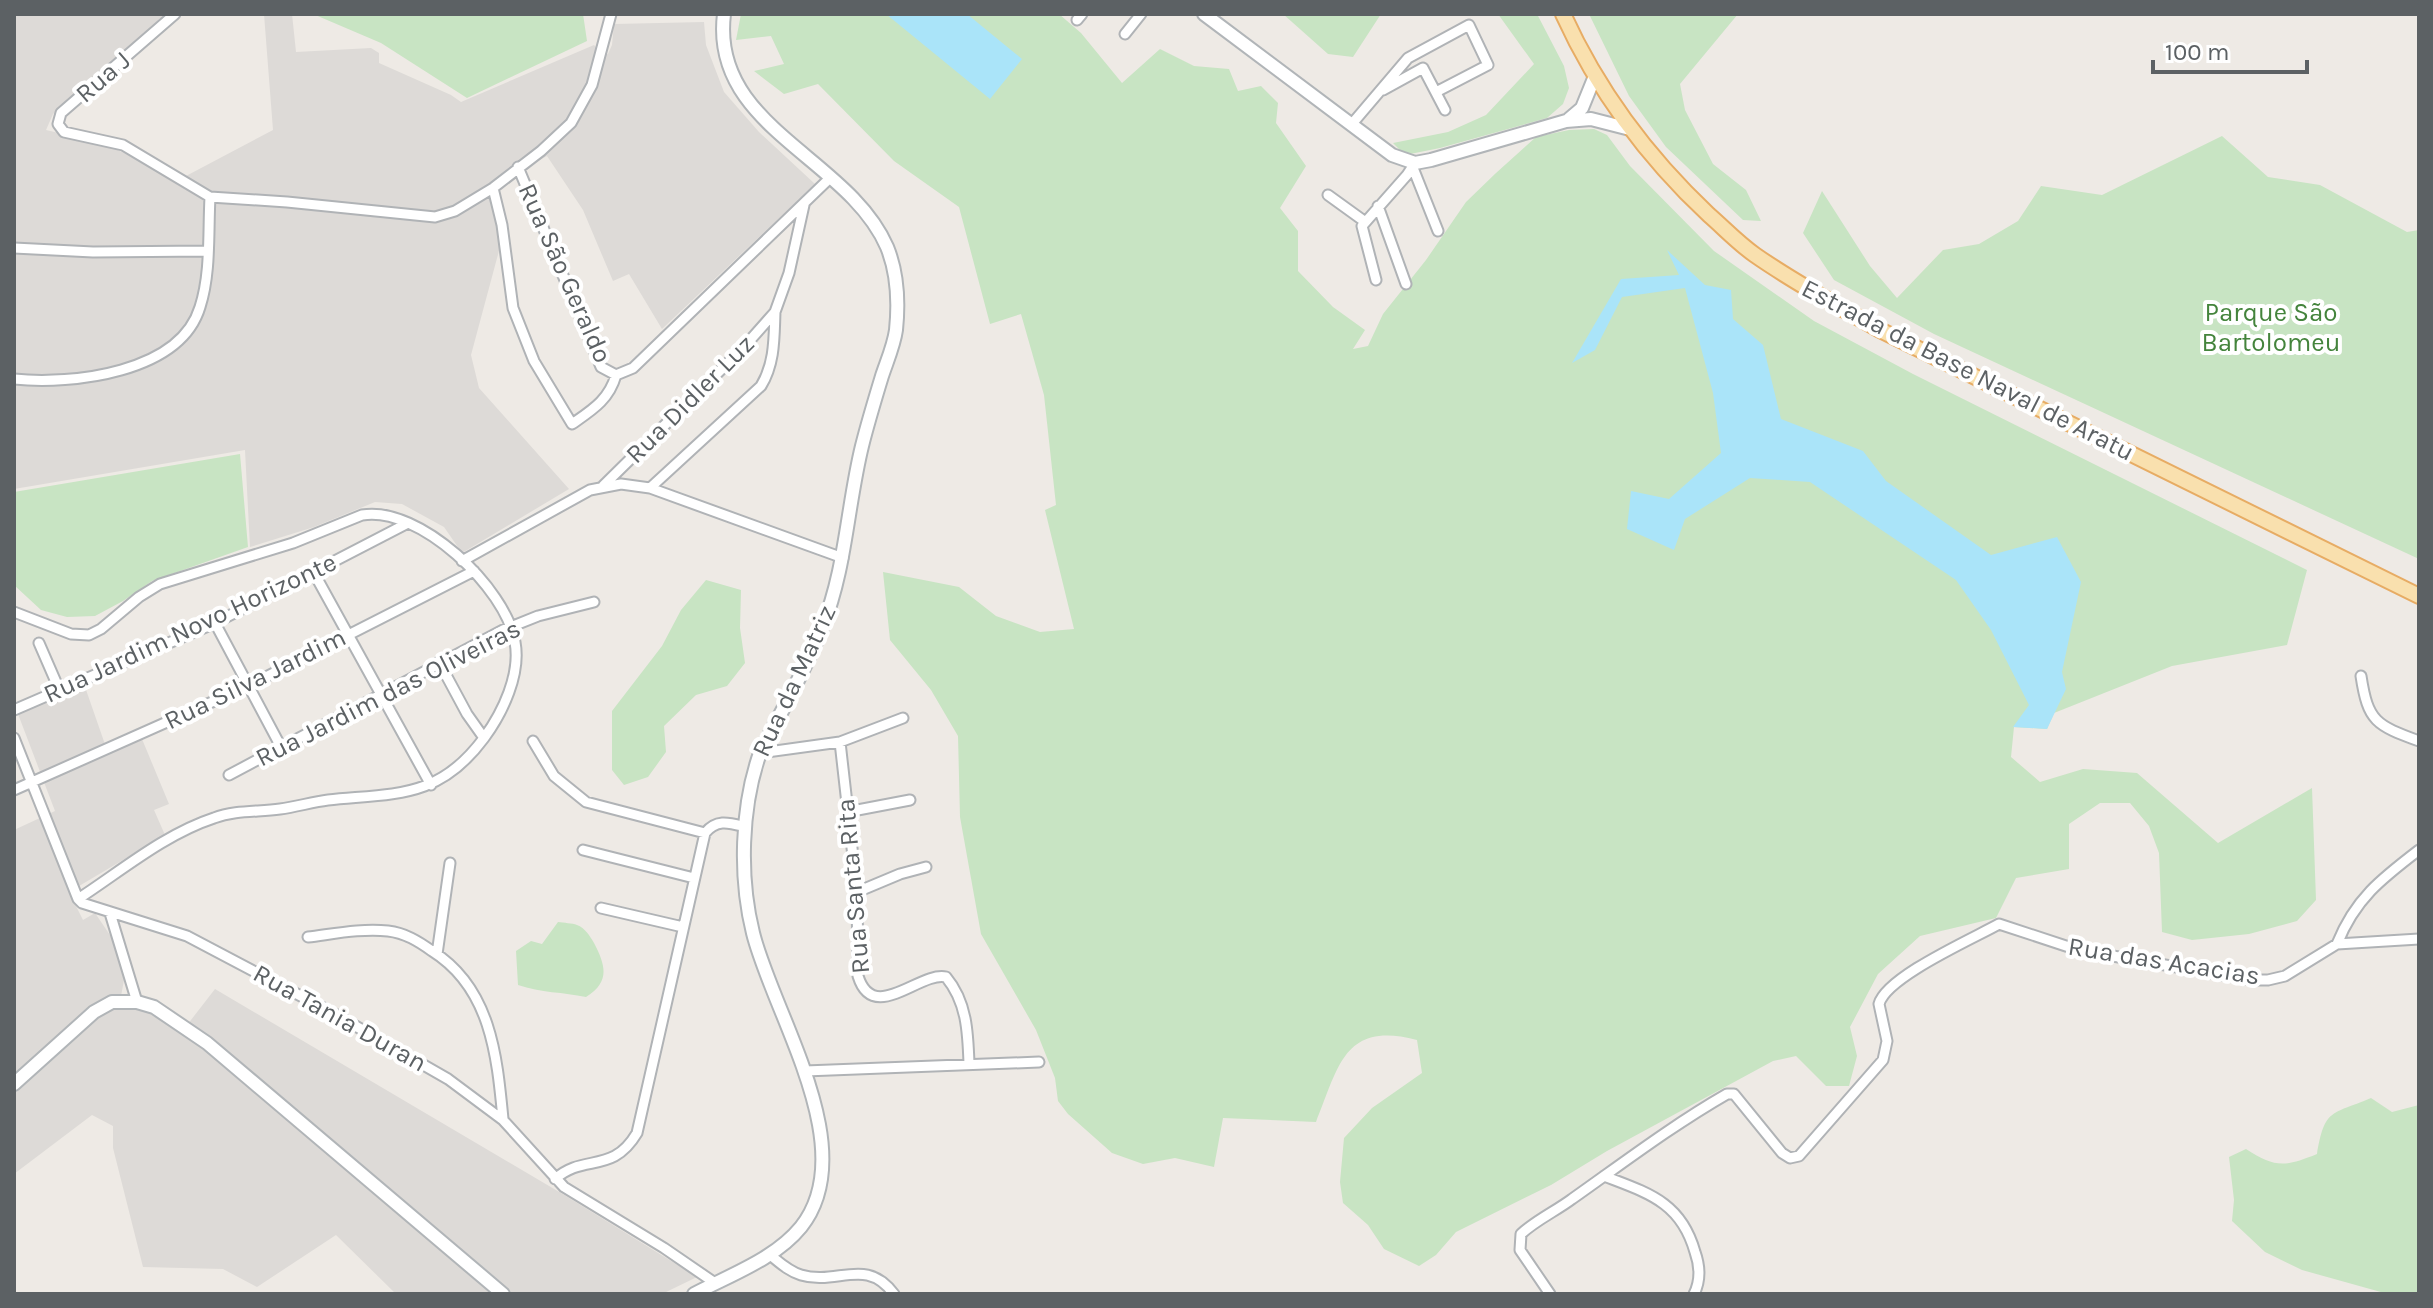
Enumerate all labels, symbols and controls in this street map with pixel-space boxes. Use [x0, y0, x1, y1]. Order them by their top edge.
scale bar [2153, 24, 2307, 74]
text: 100 m [2165, 38, 2230, 66]
street label: Rua J [69, 45, 137, 109]
street label: Rua São Geraldo [512, 178, 618, 368]
street label: Estrada da Base Naval de Aratu [1796, 272, 2140, 468]
park label: Parque São Bartolomeu [2202, 297, 2340, 358]
street label: Rua Didler Luz [619, 328, 761, 470]
street label: Rua Jardim Novo Horizonte [39, 546, 341, 710]
street label: Rua da Matriz [745, 600, 843, 762]
street label: Rua Jardim das Oliveiras [250, 613, 526, 773]
street label: Rua Silva Jardim [159, 622, 351, 736]
street label: Rua Santa Rita [830, 797, 876, 975]
street label: Rua das Acacias [2066, 931, 2262, 991]
street label: Rua Tania Duran [248, 958, 432, 1078]

